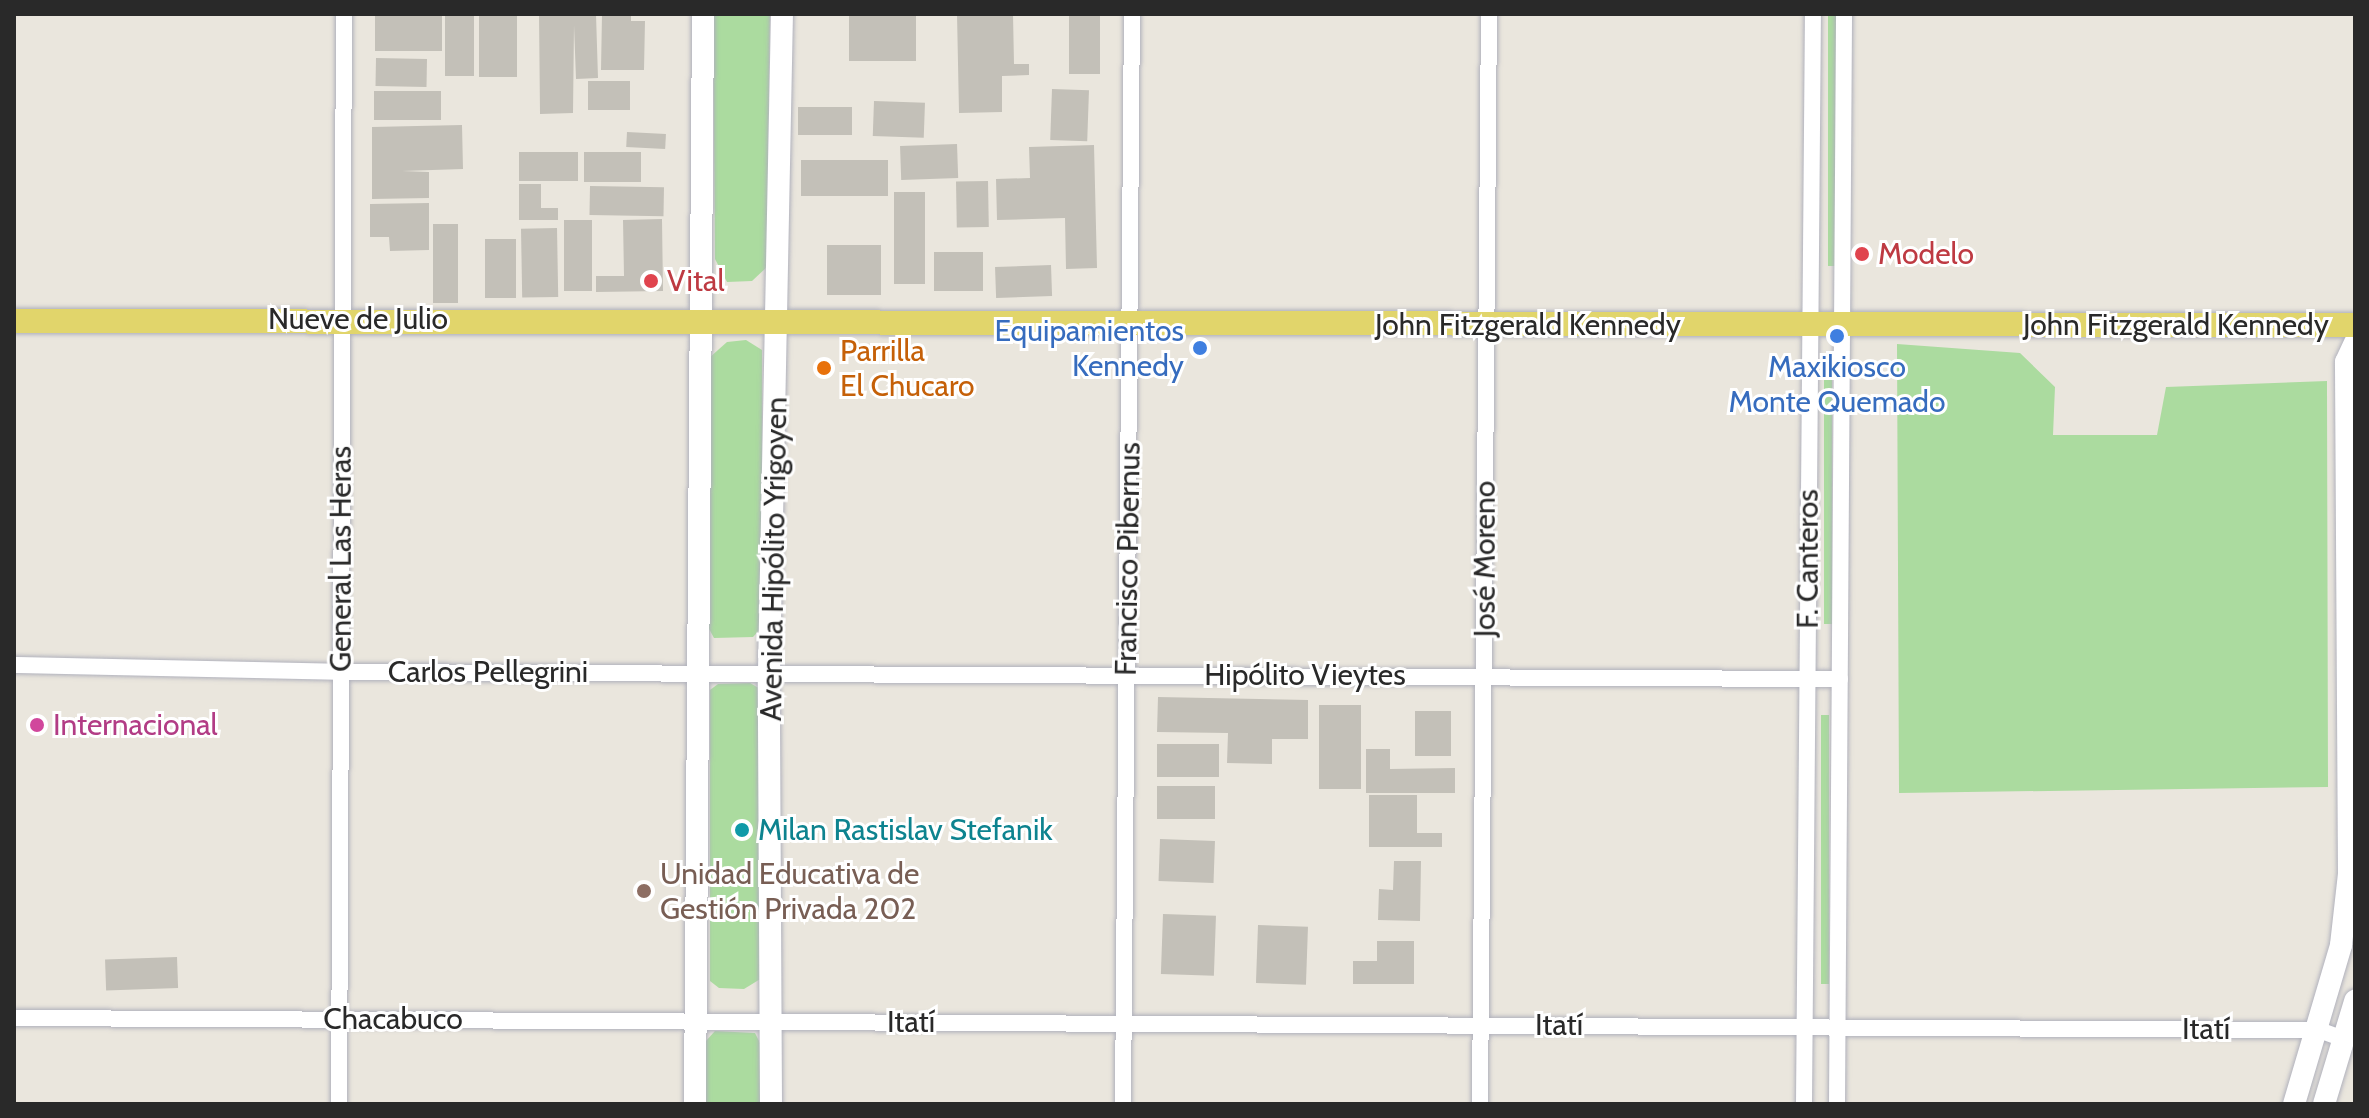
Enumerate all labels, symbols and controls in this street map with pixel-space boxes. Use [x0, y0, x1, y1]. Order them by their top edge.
place label: Modelo [1878, 236, 1974, 272]
marker: Modelo [1853, 245, 1871, 263]
place label: Vital [667, 263, 725, 299]
marker: Vital [642, 272, 660, 290]
street label: Nueve de Julio [268, 301, 448, 337]
street label: John Fitzgerald Kennedy [1375, 307, 1681, 343]
street label: John Fitzgerald Kennedy [2023, 307, 2329, 343]
place label: Equipamientos Kennedy [994, 313, 1184, 384]
marker: Maxikiosco Monte Quemado [1828, 327, 1846, 345]
place label: Parrilla El Chucaro [840, 333, 975, 404]
marker: Equipamientos Kennedy [1191, 339, 1209, 357]
place label: Maxikiosco Monte Quemado [1728, 349, 1946, 420]
marker: Parrilla El Chucaro [815, 359, 833, 377]
street label: Avenida Hipólito Yrigoyen [753, 397, 795, 721]
street label: Francisco Pibernus [1108, 442, 1148, 676]
street label: General Las Heras [323, 446, 359, 672]
street label: José Moreno [1467, 481, 1503, 637]
street label: F. Canteros [1790, 489, 1826, 629]
street label: Carlos Pellegrini [388, 654, 588, 690]
street label: Hipólito Vieytes [1204, 657, 1406, 693]
place label: Internacional [53, 707, 218, 743]
marker: Internacional [28, 716, 46, 734]
place label: Milan Rastislav Stefanik [758, 812, 1053, 848]
marker: Milan Rastislav Stefanik [733, 821, 751, 839]
place label: Unidad Educativa de Gestión Privada 202 [660, 856, 919, 926]
marker: Unidad Educativa de Gestión Privada 202 [635, 882, 653, 900]
street label: Chacabuco [323, 1001, 463, 1037]
street label: Itatí [887, 1004, 935, 1040]
street label: Itatí [1535, 1007, 1583, 1043]
street label: Itatí [2182, 1011, 2230, 1047]

